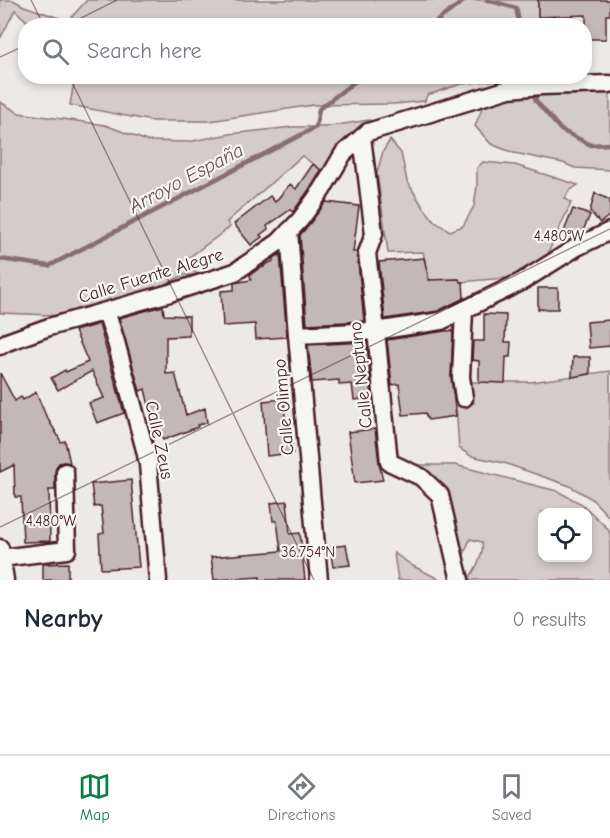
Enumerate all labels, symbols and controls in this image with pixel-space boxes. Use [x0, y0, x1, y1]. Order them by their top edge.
search box [18, 18, 592, 84]
icon: search [39, 35, 72, 68]
text: Search here [87, 38, 202, 64]
water label: Arroyo España [124, 138, 247, 218]
text: 4.480°W [534, 227, 584, 245]
street label: Calle Fuente Alegre [76, 244, 226, 308]
street label: Calle Neptuno [345, 321, 377, 429]
street label: Calle Olimpo [269, 358, 299, 456]
street label: Calle Zeus [140, 399, 178, 481]
map controls [538, 508, 592, 562]
button: locate [538, 508, 592, 562]
text: 4.480°W [26, 512, 76, 530]
text: 36.754°N [281, 543, 335, 561]
text: Nearby [24, 604, 103, 634]
text: 0 results [513, 608, 586, 631]
tab: Map [78, 770, 111, 824]
tab: Directions [268, 770, 335, 824]
tab: Saved [492, 770, 532, 824]

